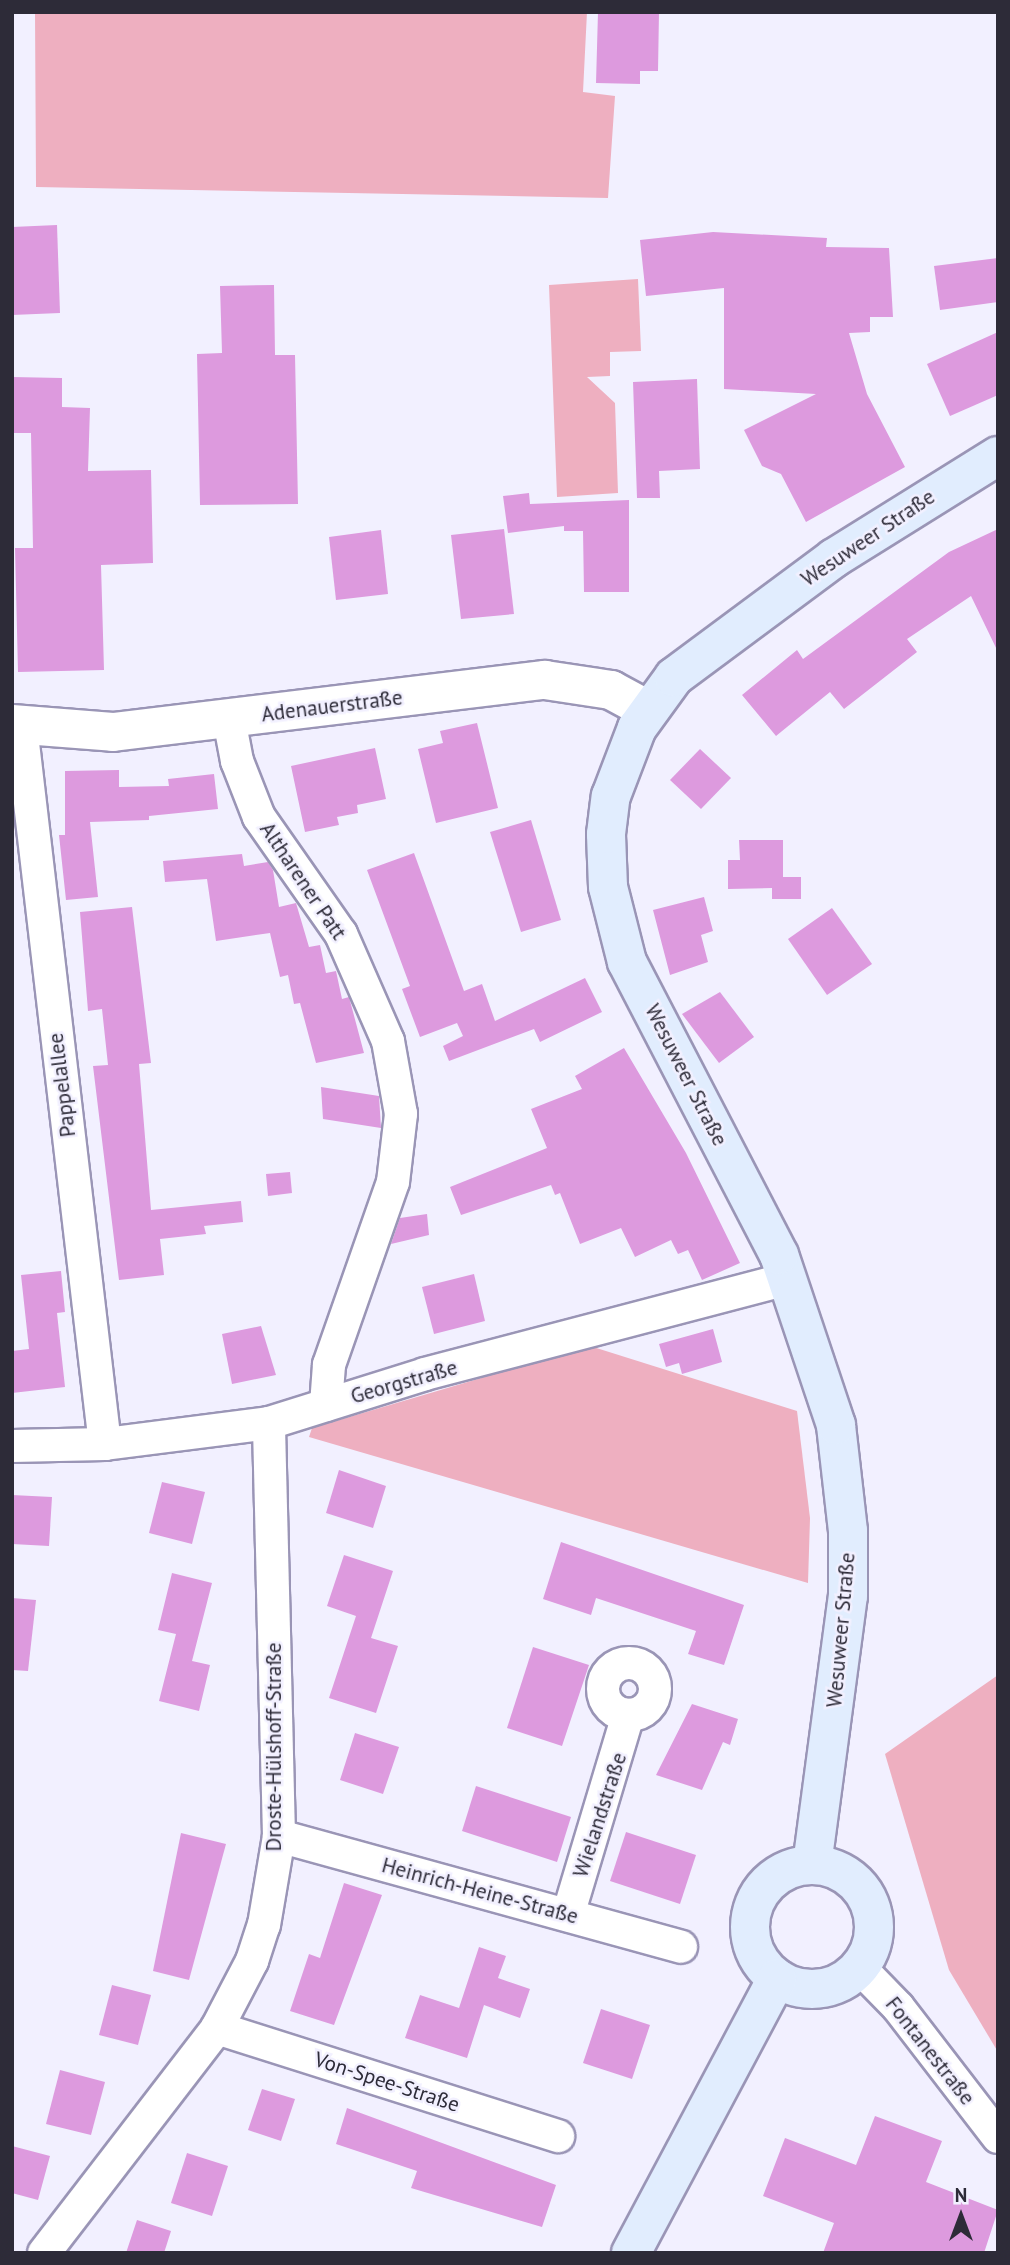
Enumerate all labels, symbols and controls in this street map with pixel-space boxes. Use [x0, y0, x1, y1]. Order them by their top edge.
street label: Wesuweer Straße [797, 484, 939, 592]
street label: Adenauerstraße [260, 685, 404, 727]
street label: Altharener Patt [255, 818, 351, 944]
street label: Wesuweer Straße [640, 1000, 732, 1150]
street label: Pappelallee [43, 1031, 81, 1139]
street label: Georgstraße [348, 1355, 460, 1409]
street label: Wesuweer Straße [822, 1552, 860, 1708]
street label: Droste-Hülshoff-Straße [261, 1643, 287, 1851]
street label: Wielandstraße [568, 1749, 632, 1881]
street label: Heinrich-Heine-Straße [379, 1853, 581, 1929]
street label: Fontanestraße [880, 1992, 980, 2110]
street label: Von-Spee-Straße [311, 2047, 463, 2117]
north arrow [926, 2181, 996, 2251]
text: N [955, 2183, 967, 2207]

